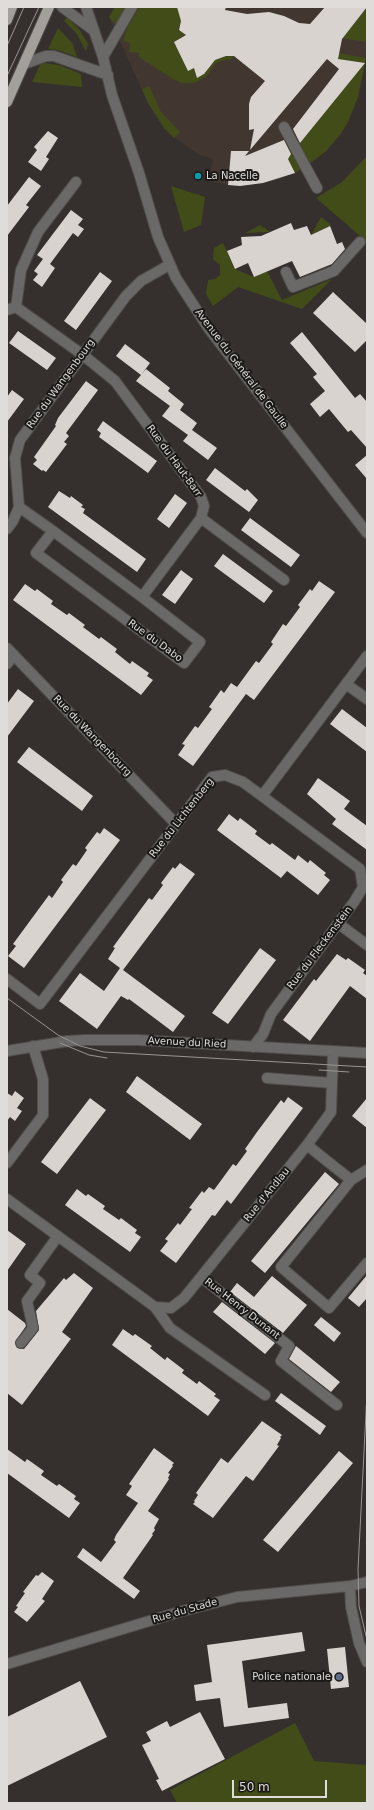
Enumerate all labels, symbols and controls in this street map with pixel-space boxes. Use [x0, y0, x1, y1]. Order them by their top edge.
place label: La Nacelle [206, 170, 258, 182]
marker: La Nacelle [193, 171, 203, 181]
street label: Avenue du Général de Gaulle [192, 307, 290, 431]
street label: Rue du Wangenbourg [25, 337, 97, 431]
street label: Rue du Haut-Barr [144, 423, 204, 499]
street label: Rue du Dabo [125, 617, 185, 665]
street label: Rue du Wangenbourg [50, 693, 134, 779]
street label: Rue du Lichtenberg [147, 776, 217, 860]
street label: Rue du Fleckenstein [285, 904, 355, 992]
street label: Avenue du Ried [148, 1035, 226, 1051]
street label: Rue d'Andlau [242, 1166, 292, 1224]
street label: Rue Henry Dunant [202, 1276, 282, 1342]
street label: Rue du Stade [151, 1596, 219, 1626]
place label: Police nationale [252, 1671, 331, 1683]
marker: Police nationale [334, 1672, 344, 1682]
scale bar [234, 1772, 329, 1798]
text: 50 m [239, 1780, 270, 1794]

